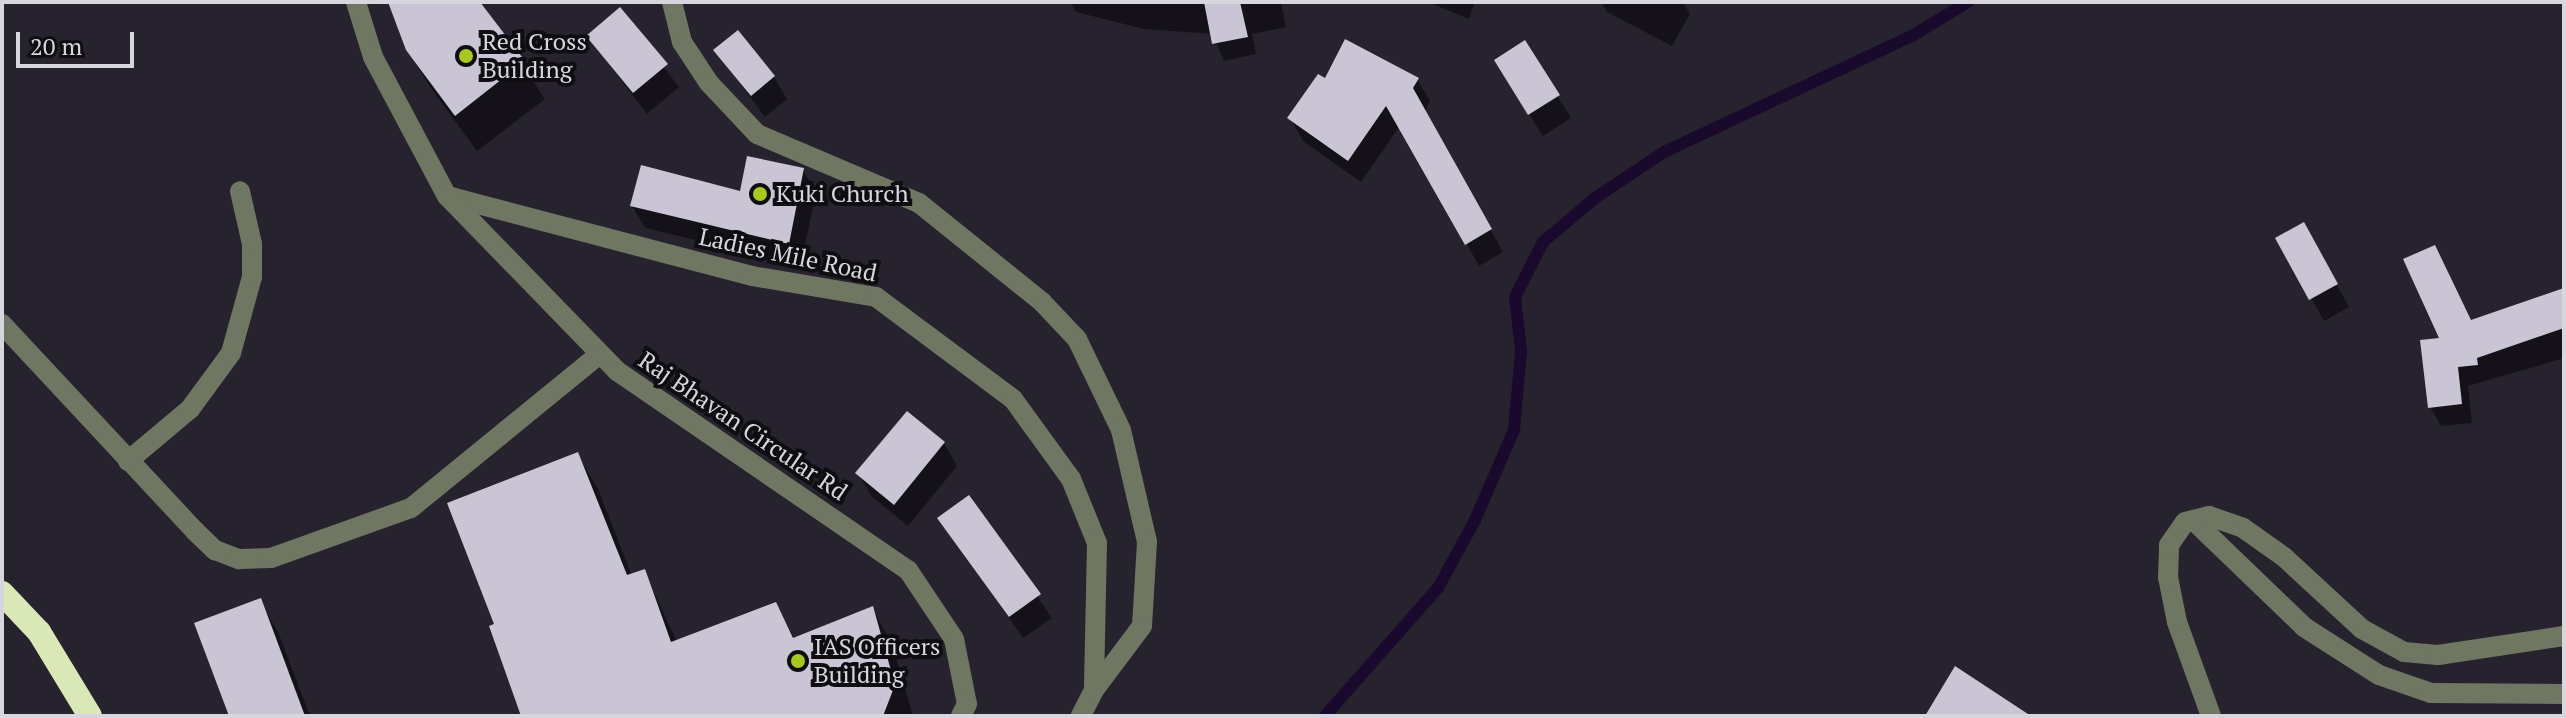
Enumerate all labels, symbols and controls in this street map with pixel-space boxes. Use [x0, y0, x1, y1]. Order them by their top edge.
scale bar [20, 16, 138, 66]
place label: Red Cross Building [482, 28, 587, 84]
text: 20 m [30, 30, 82, 62]
marker: Red Cross Building [457, 47, 475, 65]
place label: Kuki Church [776, 180, 909, 208]
marker: Kuki Church [751, 185, 769, 203]
street label: Ladies Mile Road [697, 222, 879, 288]
street label: Raj Bhavan Circular Rd [633, 345, 853, 507]
place label: IAS Officers Building [814, 633, 940, 689]
marker: IAS Officers Building [789, 652, 807, 670]

